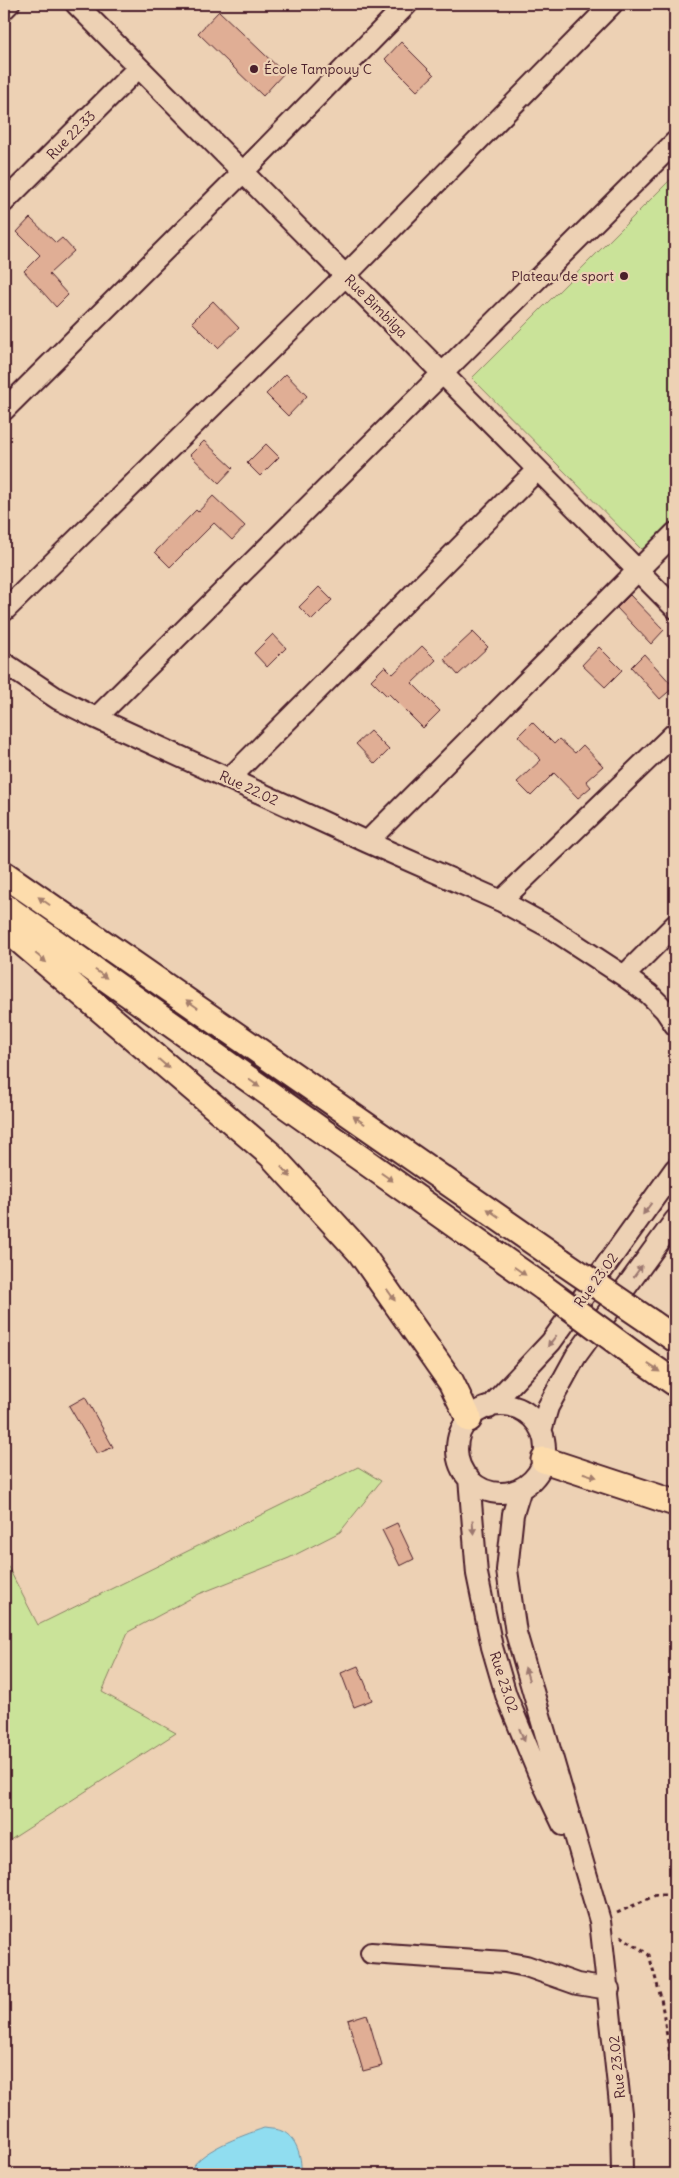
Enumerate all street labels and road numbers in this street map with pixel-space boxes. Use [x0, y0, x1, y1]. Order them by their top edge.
street label: Rue 22.33 [43, 107, 99, 163]
street label: Rue Bimbilga [341, 271, 411, 341]
street label: Rue 22.02 [217, 767, 282, 810]
street label: Rue 23.02 [570, 1249, 622, 1311]
street label: Rue 23.02 [486, 1649, 522, 1715]
street label: Rue 23.02 [605, 2034, 629, 2099]

